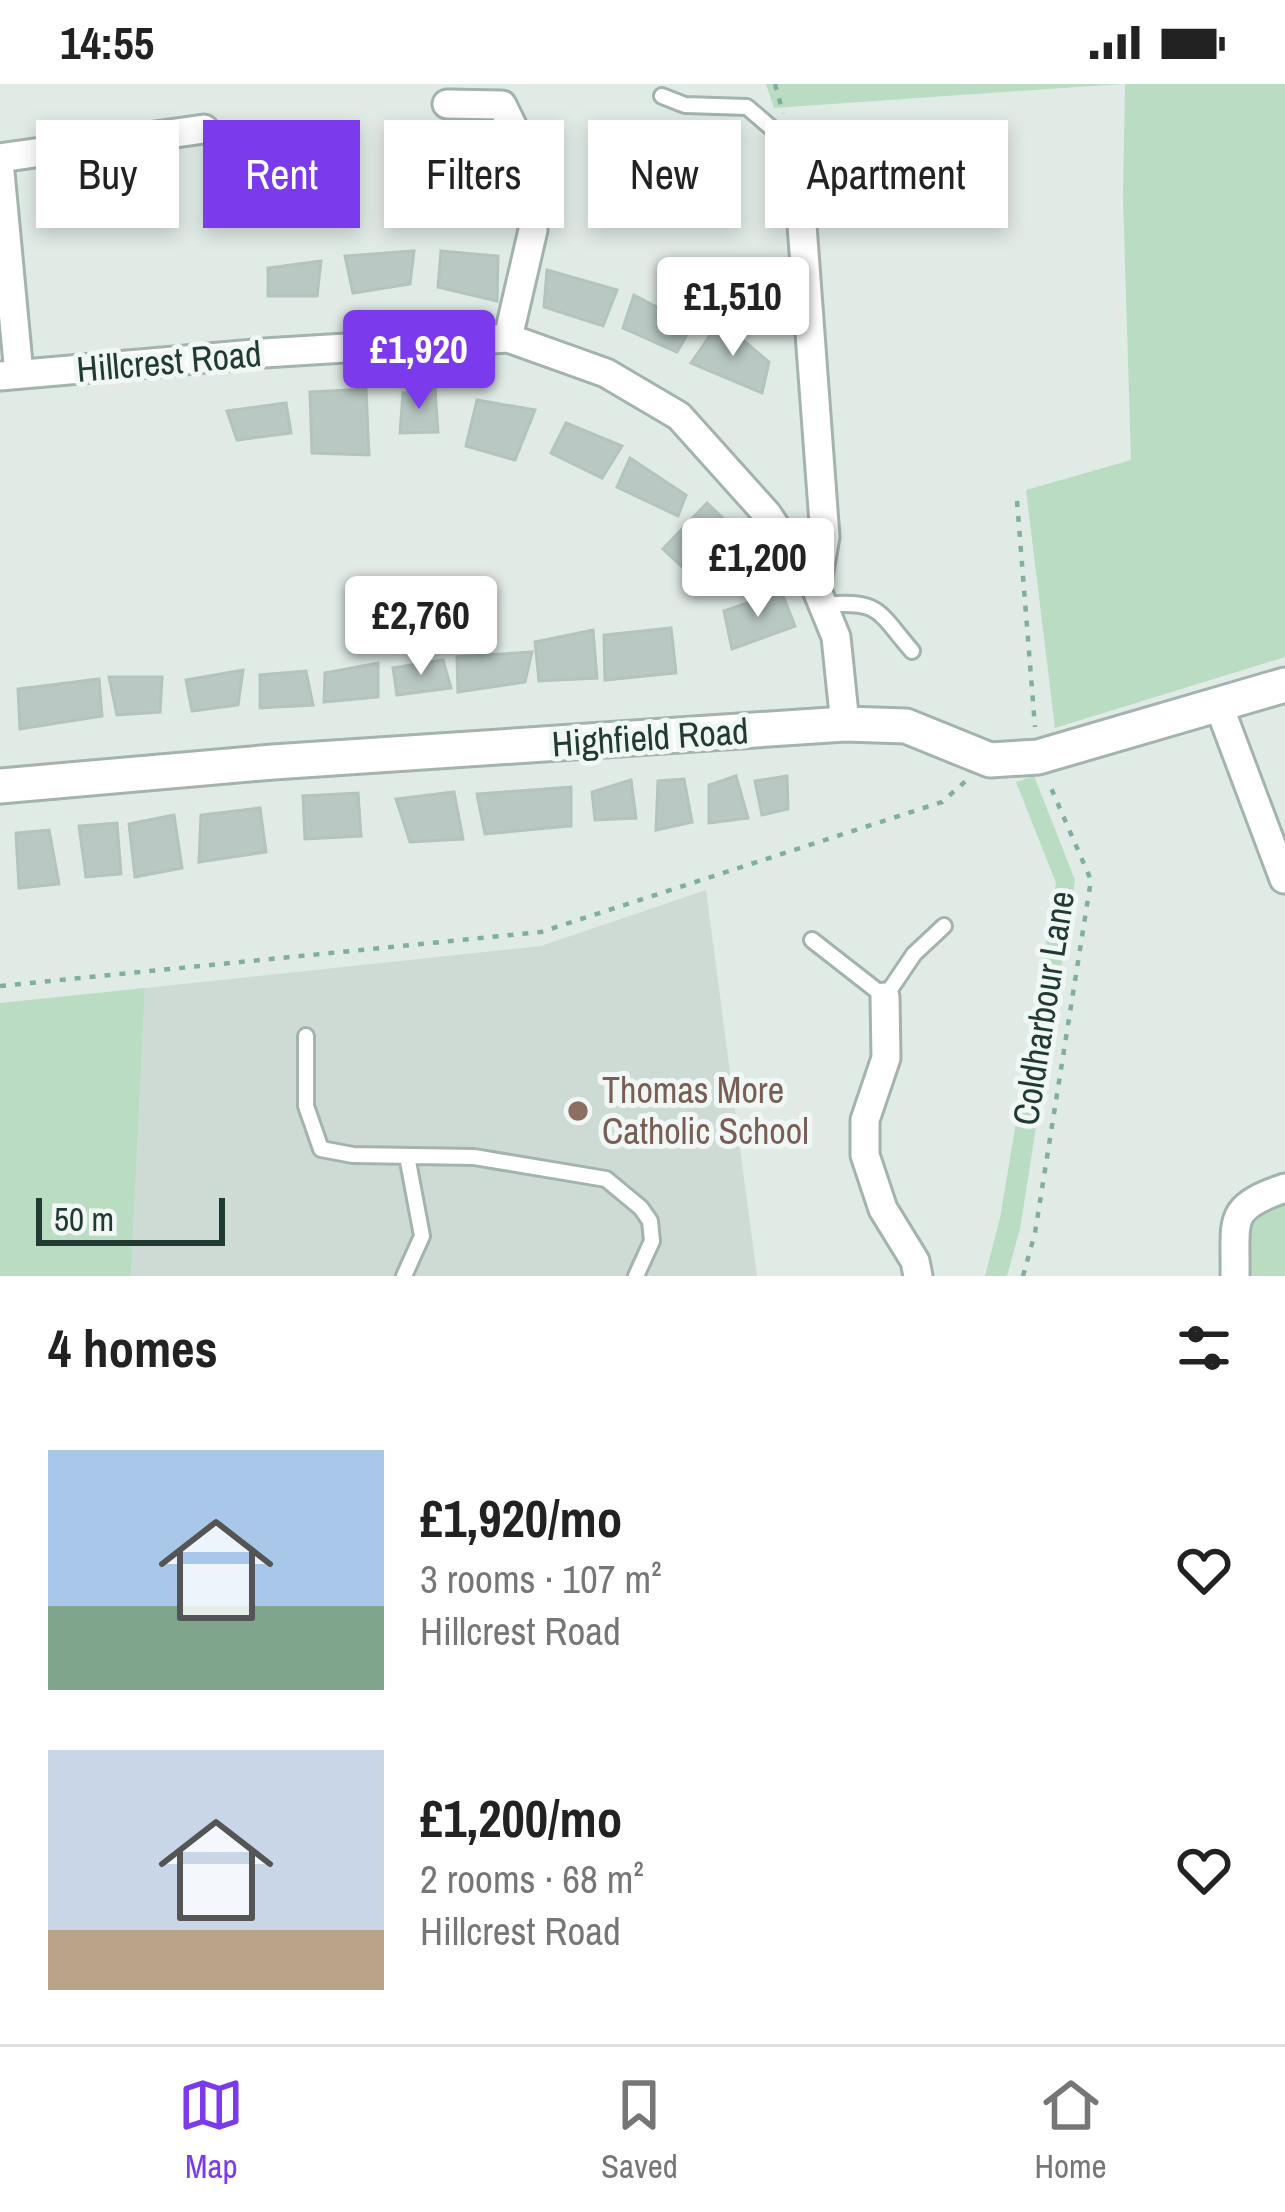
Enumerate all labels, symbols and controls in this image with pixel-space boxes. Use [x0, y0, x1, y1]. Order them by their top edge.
text: 14:55 [60, 12, 154, 73]
chip: Buy [36, 120, 179, 228]
chip: Rent [203, 120, 360, 228]
chip: Filters [384, 120, 564, 228]
chip: New [588, 120, 741, 228]
chip: Apartment [765, 120, 1008, 228]
pin: £1,510 [635, 257, 831, 359]
text: £1,510 [684, 270, 782, 322]
pin: £1,920 [321, 310, 517, 412]
text: £1,920 [370, 323, 468, 375]
street label: Hillcrest Road [75, 329, 263, 393]
pin: £1,200 [660, 518, 856, 620]
text: £1,200 [709, 531, 807, 583]
pin: £2,760 [323, 576, 519, 678]
text: £2,760 [372, 589, 470, 641]
street label: Highfield Road [550, 706, 750, 768]
street label: Coldharbour Lane [1001, 888, 1085, 1128]
place label: Thomas More Catholic School [602, 1066, 809, 1155]
marker: Thomas More Catholic School [565, 1098, 591, 1124]
scale bar [36, 1192, 225, 1245]
text: 50 m [54, 1197, 114, 1241]
text: 4 homes [48, 1314, 218, 1383]
icon: filters [1171, 1315, 1237, 1381]
text: £1,920/mo [420, 1484, 622, 1553]
icon: home [144, 1498, 288, 1642]
icon: heart [1171, 1537, 1237, 1603]
text: 3 rooms · 107 m² [420, 1553, 662, 1605]
text: Hillcrest Road [420, 1605, 621, 1657]
text: £1,200/mo [420, 1784, 622, 1853]
icon: home [144, 1798, 288, 1942]
icon: heart [1171, 1837, 1237, 1903]
text: 2 rooms · 68 m² [420, 1853, 644, 1905]
text: Hillcrest Road [420, 1905, 621, 1957]
tab: Map [178, 2072, 244, 2188]
tab: Saved [601, 2072, 678, 2188]
tab: Home [1034, 2072, 1107, 2188]

